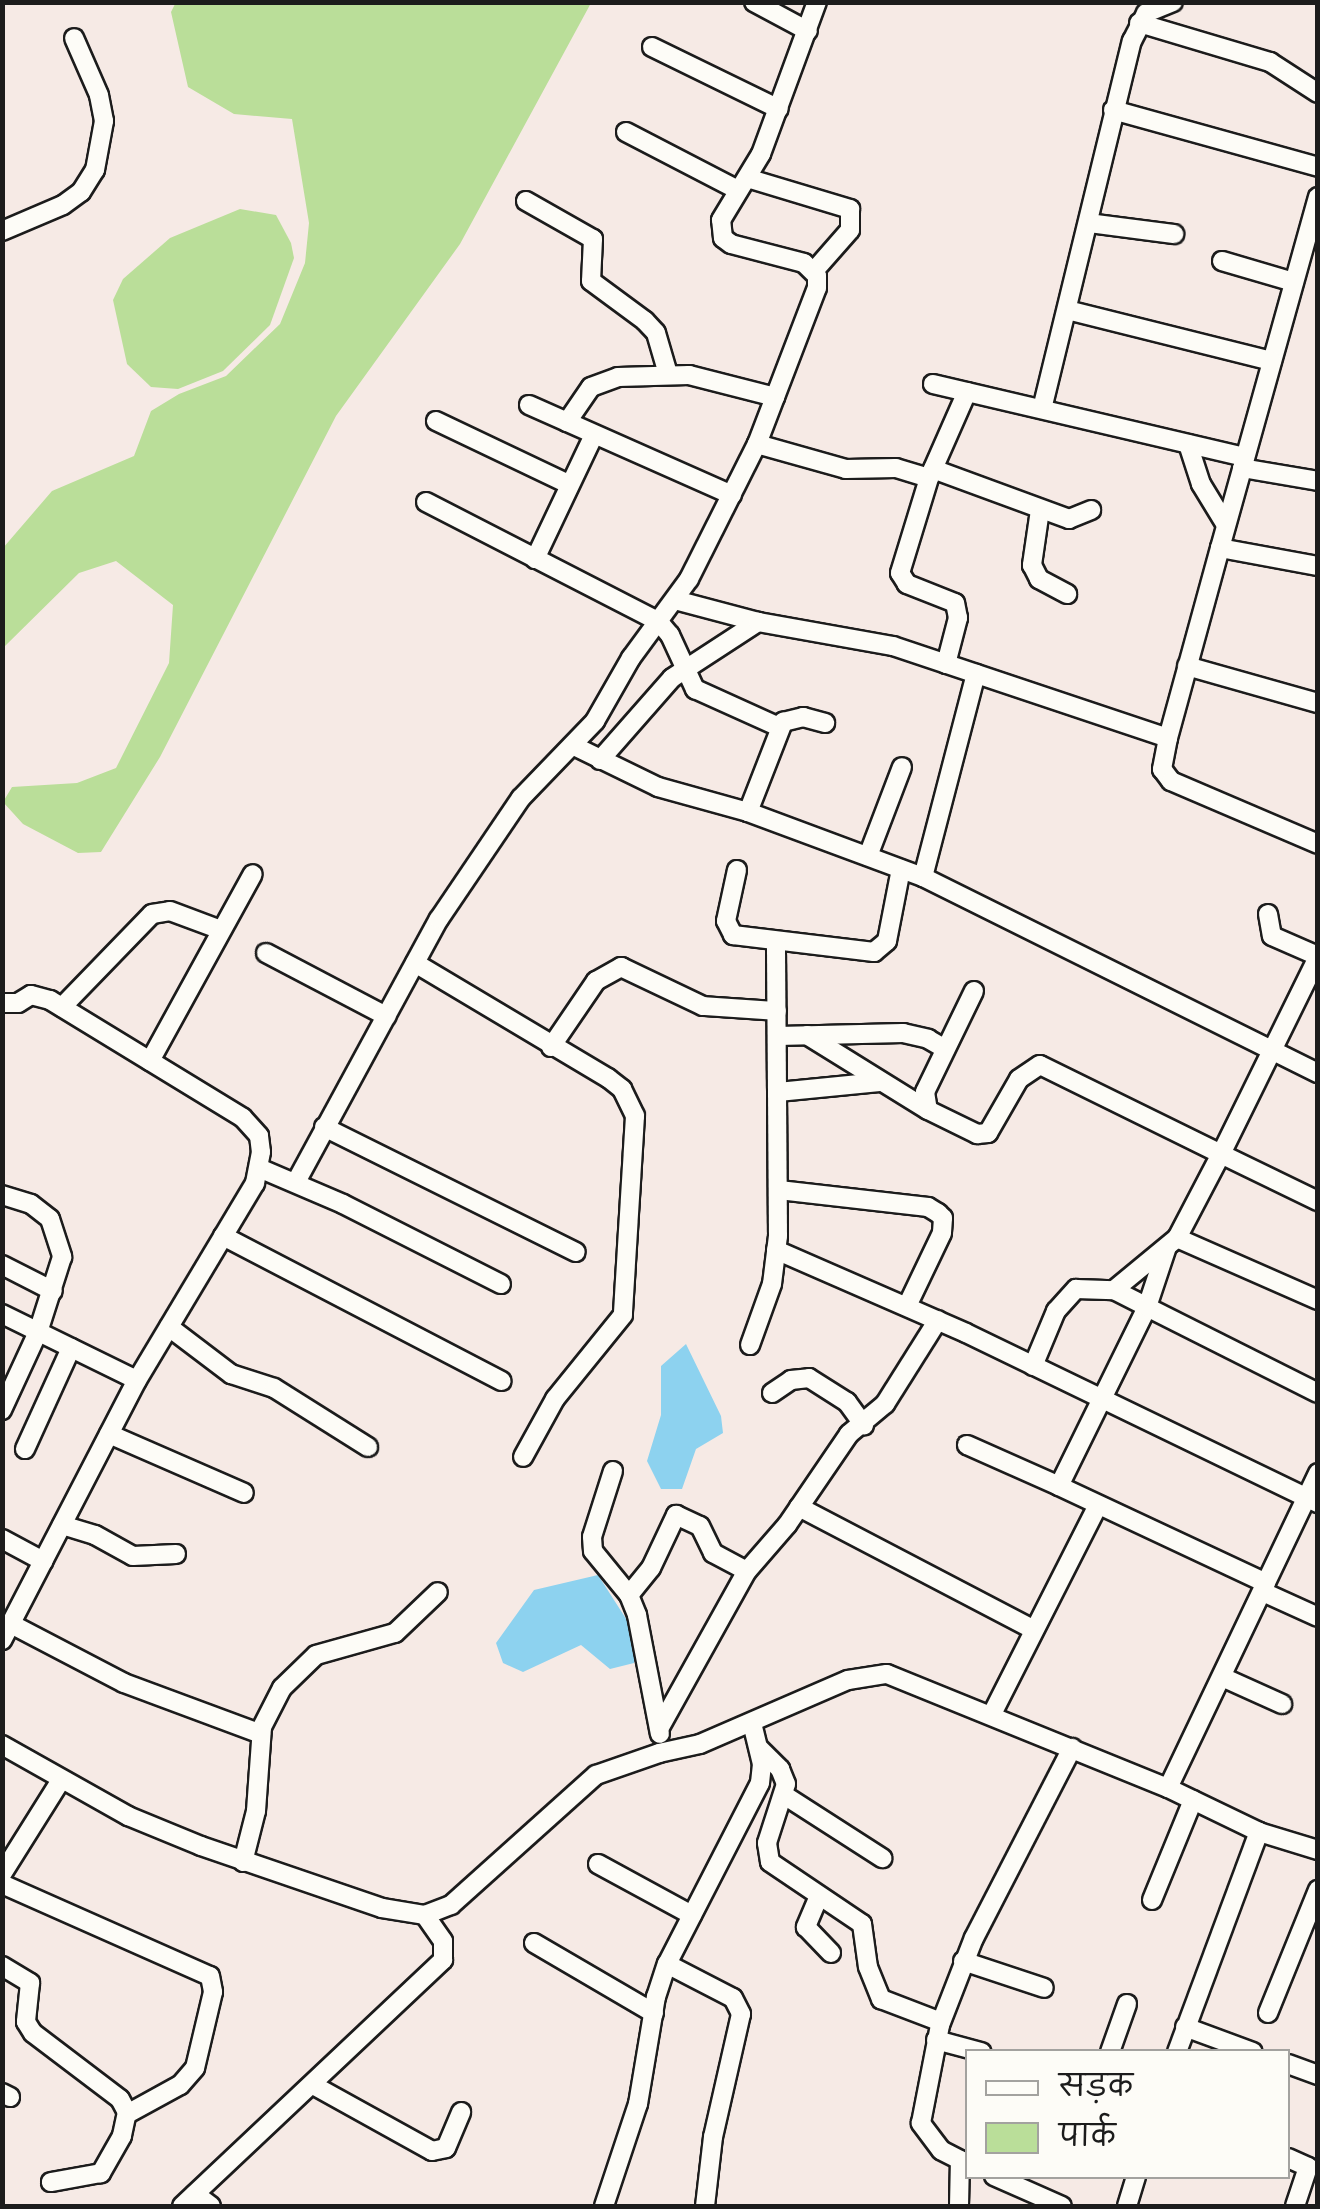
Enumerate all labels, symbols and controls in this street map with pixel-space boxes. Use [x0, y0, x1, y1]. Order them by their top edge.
legend [965, 2049, 1290, 2179]
text: सड़क [1059, 2067, 1133, 2111]
text: पार्क [1059, 2117, 1116, 2161]

